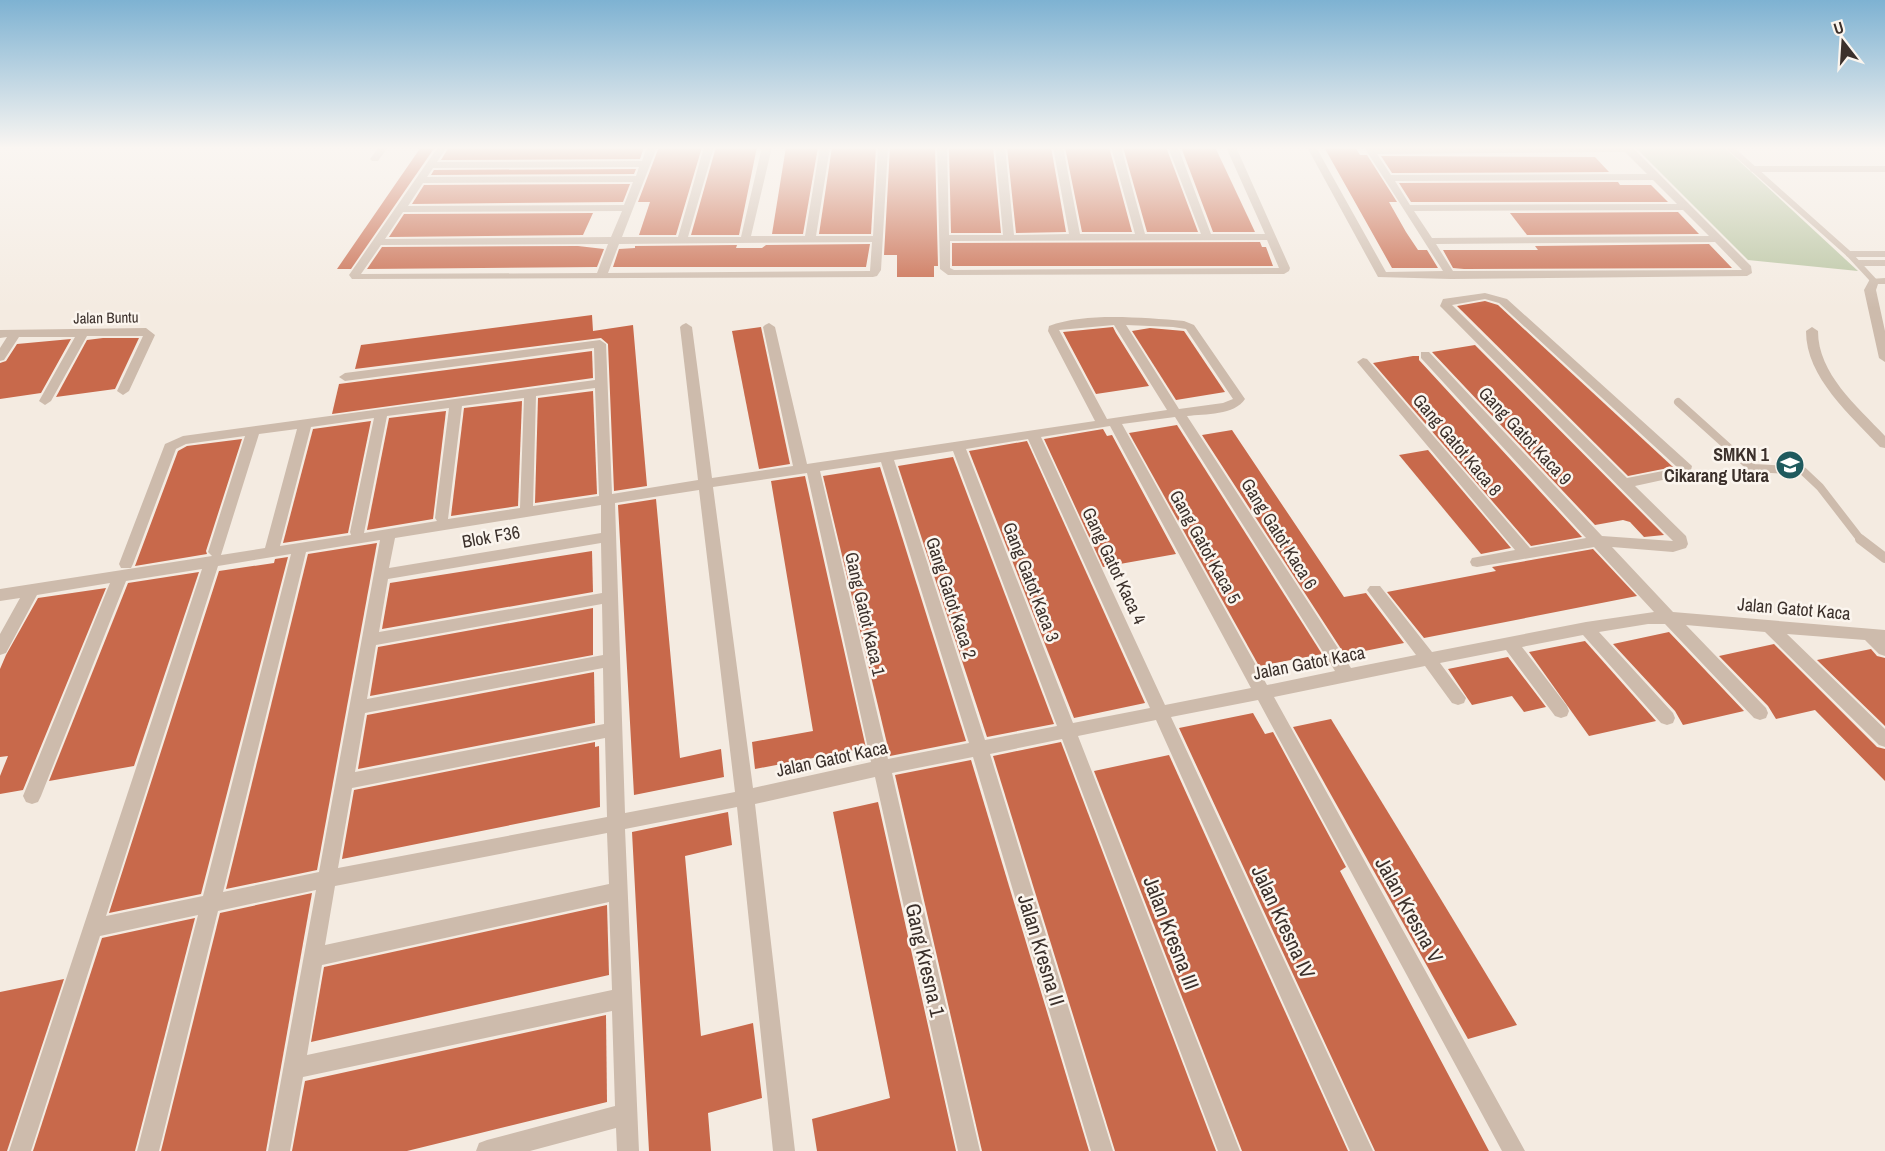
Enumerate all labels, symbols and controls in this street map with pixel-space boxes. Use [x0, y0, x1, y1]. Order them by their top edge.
north arrow [1813, 12, 1873, 72]
text: U [1831, 16, 1846, 40]
street label: Jalan Buntu [73, 306, 139, 329]
street label: Gang Gatot Kaca 9 [1473, 381, 1578, 490]
street label: Gang Gatot Kaca 8 [1407, 388, 1508, 501]
place label: SMKN 1 Cikarang Utara [1664, 442, 1770, 488]
school or university icon: SMKN 1 Cikarang Utara [1774, 449, 1806, 481]
street label: Gang Gatot Kaca 6 [1235, 474, 1324, 594]
street label: Gang Gatot Kaca 5 [1164, 485, 1247, 608]
street label: Gang Gatot Kaca 4 [1076, 503, 1152, 628]
street label: Gang Gatot Kaca 3 [997, 518, 1066, 645]
street label: Blok F36 [460, 519, 522, 554]
street label: Gang Gatot Kaca 2 [920, 534, 983, 662]
street label: Gang Gatot Kaca 1 [839, 550, 892, 679]
street label: Jalan Gatot Kaca [1737, 591, 1852, 626]
street label: Jalan Gatot Kaca [1251, 639, 1367, 686]
street label: Jalan Gatot Kaca [774, 735, 890, 783]
street label: Jalan Kresna V [1368, 852, 1451, 968]
street label: Jalan Kresna IV [1245, 861, 1322, 983]
street label: Jalan Kresna III [1136, 872, 1206, 994]
street label: Jalan Kresna II [1011, 891, 1072, 1009]
street label: Gang Kresna 1 [898, 900, 953, 1020]

